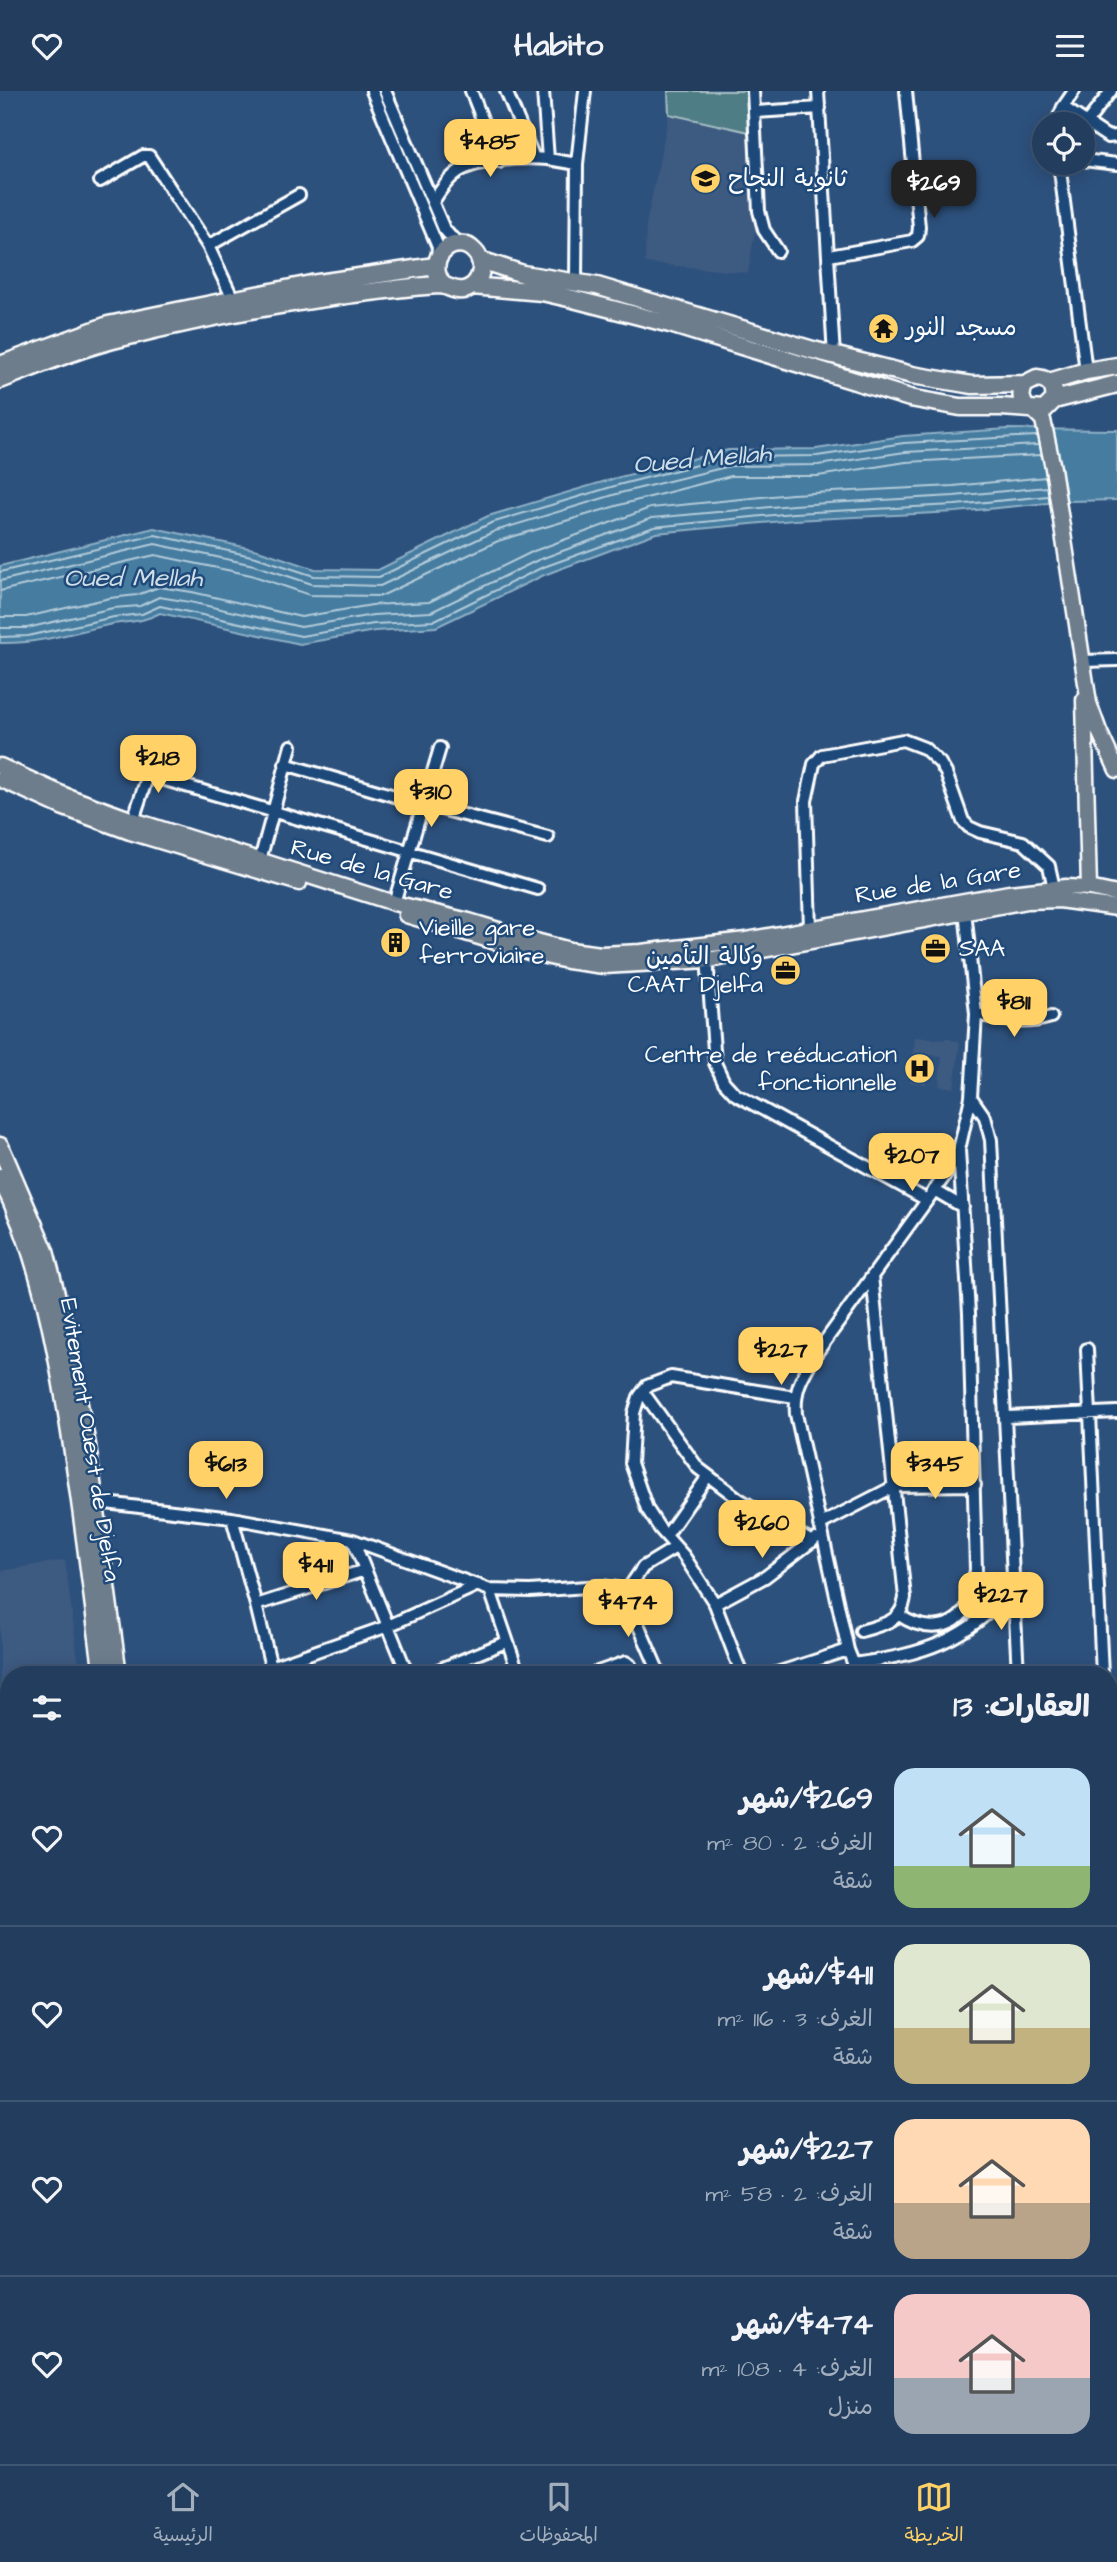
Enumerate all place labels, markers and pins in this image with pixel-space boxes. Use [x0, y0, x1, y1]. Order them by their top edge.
pin: $485 [449, 119, 531, 179]
pin: $269 [893, 160, 975, 220]
school or university icon: ثانوية النجاح [688, 162, 722, 196]
place label: ثانوية النجاح [728, 162, 848, 196]
temple icon: مسجد النور [866, 311, 900, 345]
place label: مسجد النور [904, 311, 1017, 345]
pin: $218 [117, 735, 199, 795]
pin: $310 [390, 769, 472, 829]
place label: Vieille gare ferroviaire [419, 911, 544, 973]
building icon: Vieille gare ferroviaire [379, 925, 413, 959]
office icon: SAA [919, 932, 953, 966]
place label: SAA [959, 932, 1005, 966]
place label: وكالة التأمين CAAT Djelfa [628, 940, 763, 1002]
office icon: وكالة التأمين CAAT Djelfa [769, 954, 803, 988]
pin: $811 [973, 979, 1055, 1039]
place label: Centre de reéducation fonctionnelle [645, 1038, 897, 1100]
hospital icon: Centre de reéducation fonctionnelle [903, 1052, 937, 1086]
pin: $207 [871, 1133, 953, 1193]
pin: $227 [740, 1327, 822, 1387]
pin: $613 [185, 1441, 267, 1501]
pin: $345 [894, 1441, 976, 1501]
pin: $260 [721, 1501, 803, 1560]
pin: $411 [275, 1543, 357, 1602]
pin: $227 [960, 1573, 1042, 1632]
pin: $474 [587, 1579, 669, 1639]

